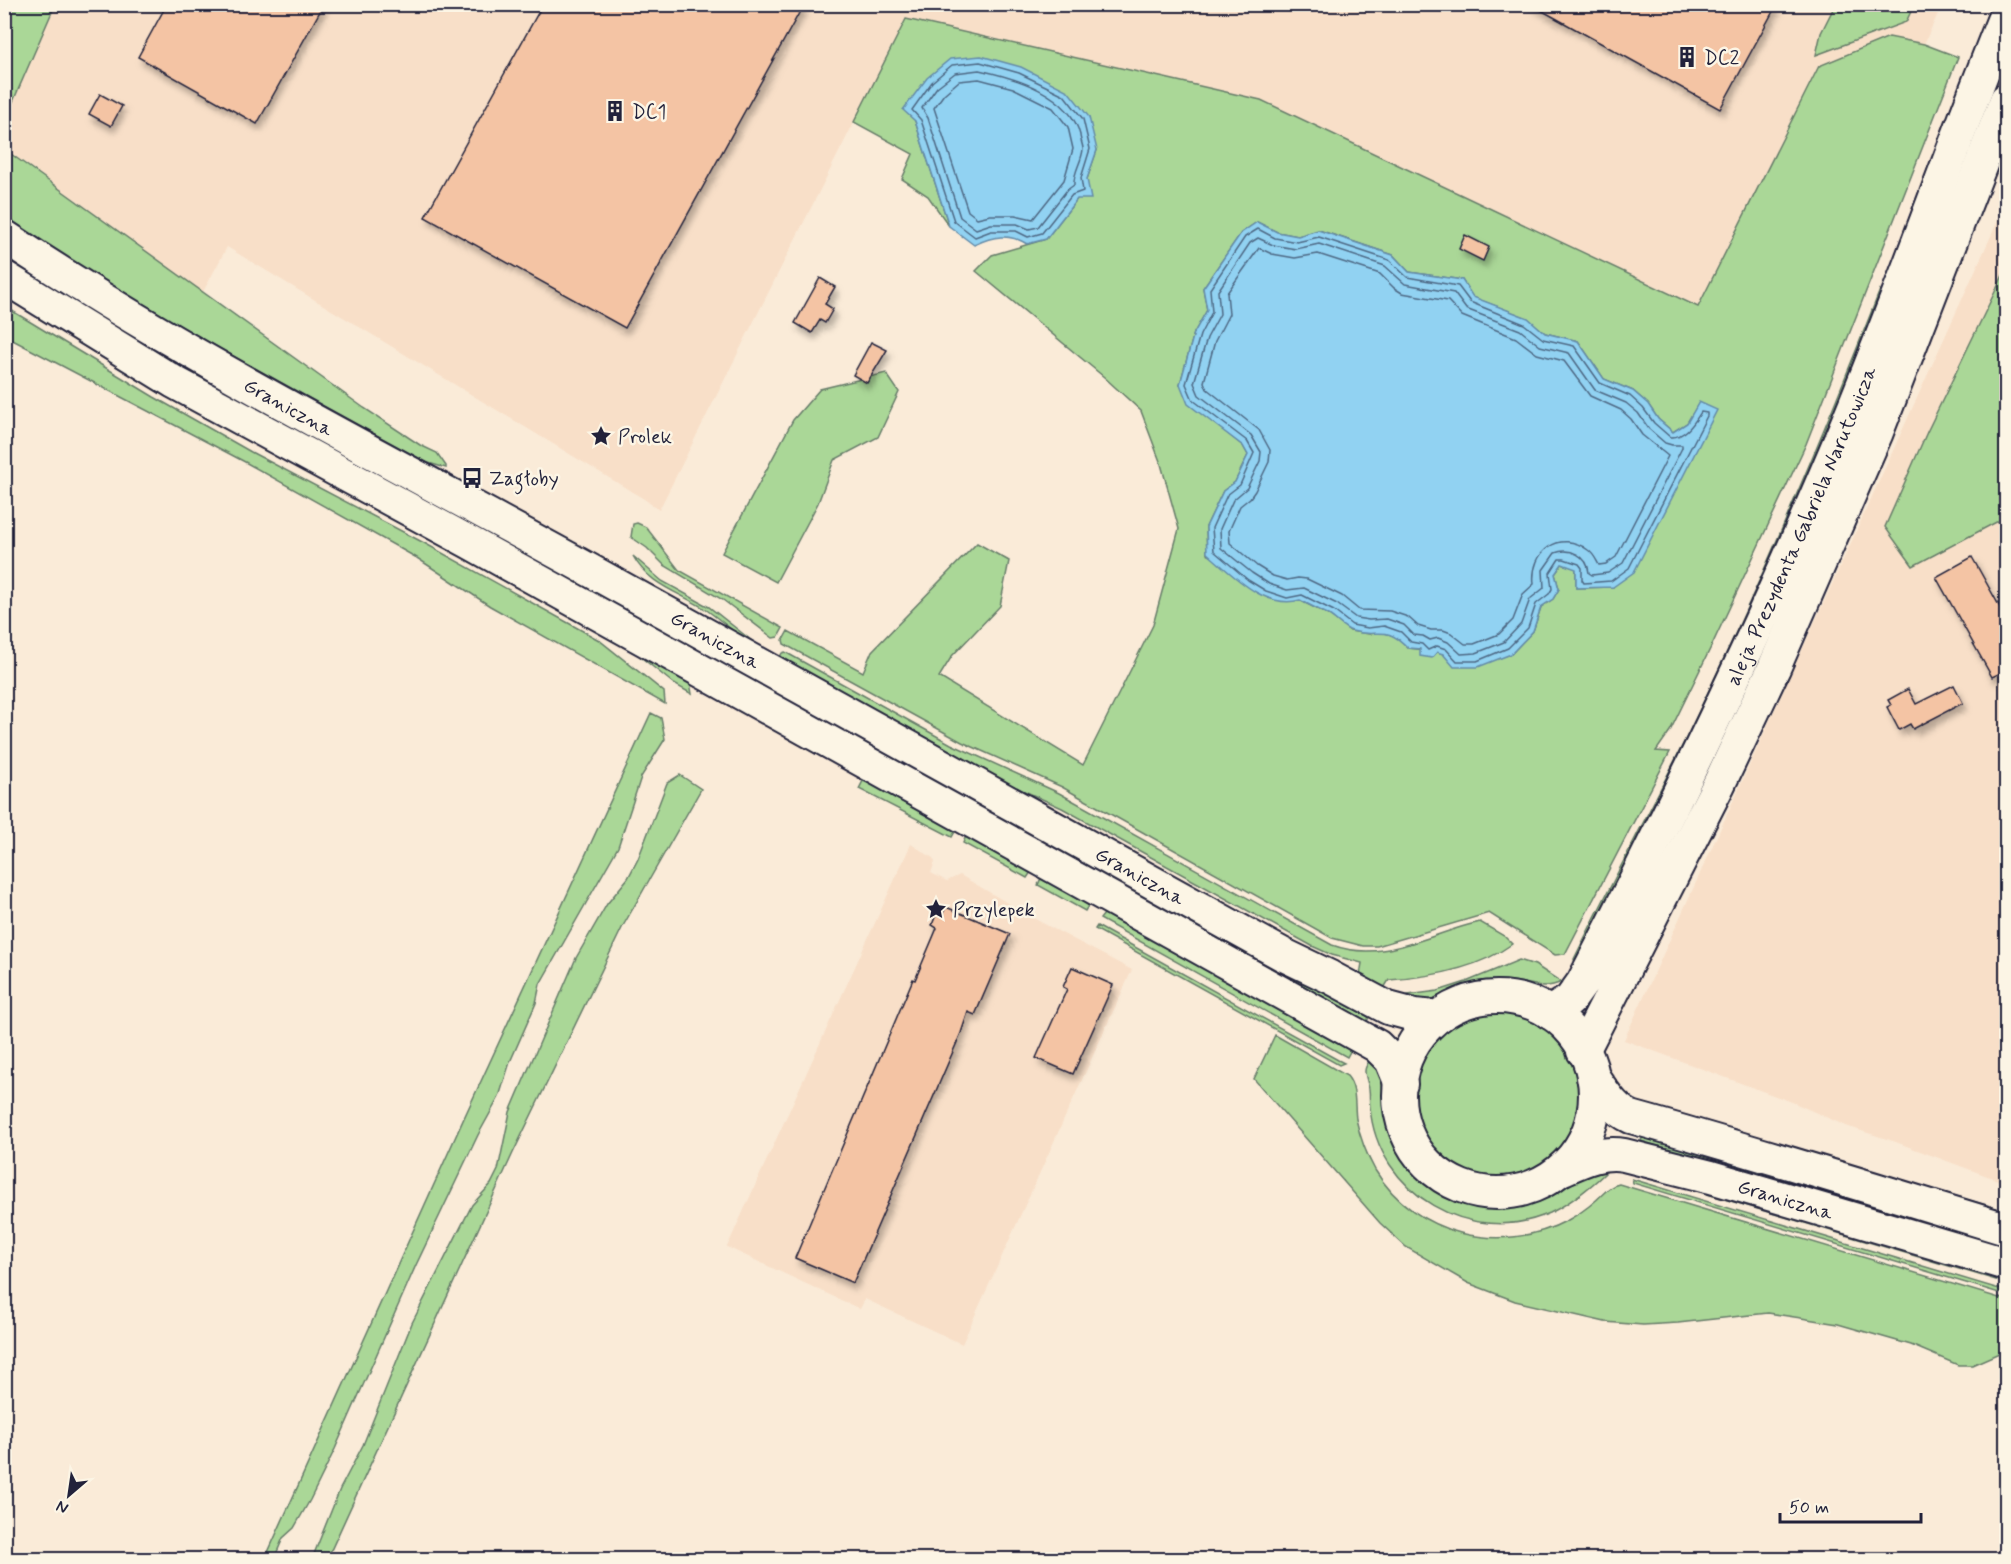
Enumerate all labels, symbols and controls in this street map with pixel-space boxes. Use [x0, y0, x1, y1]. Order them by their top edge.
building icon: DC2 [1675, 45, 1699, 69]
place label: DC2 [1704, 45, 1739, 72]
building icon: DC1 [603, 99, 627, 123]
place label: DC1 [632, 99, 666, 126]
street label: aleja Prezydenta Gabriela Narutowicza [1720, 362, 1884, 690]
street label: Graniczna [238, 372, 338, 444]
place icon: Prolek [589, 424, 613, 448]
place label: Prolek [618, 424, 672, 451]
bus stop icon: Zagłoby [460, 466, 484, 490]
place label: Zagłoby [489, 466, 559, 495]
street label: Graniczna [665, 605, 765, 677]
street label: Graniczna [1090, 841, 1190, 913]
place icon: Przylepek [924, 897, 948, 921]
place label: Przylepek [953, 897, 1035, 924]
street label: Graniczna [1734, 1174, 1837, 1228]
north arrow [39, 1465, 99, 1525]
scale bar [1780, 1486, 1921, 1524]
text: N [53, 1495, 72, 1519]
text: 50 m [1789, 1496, 1829, 1520]

